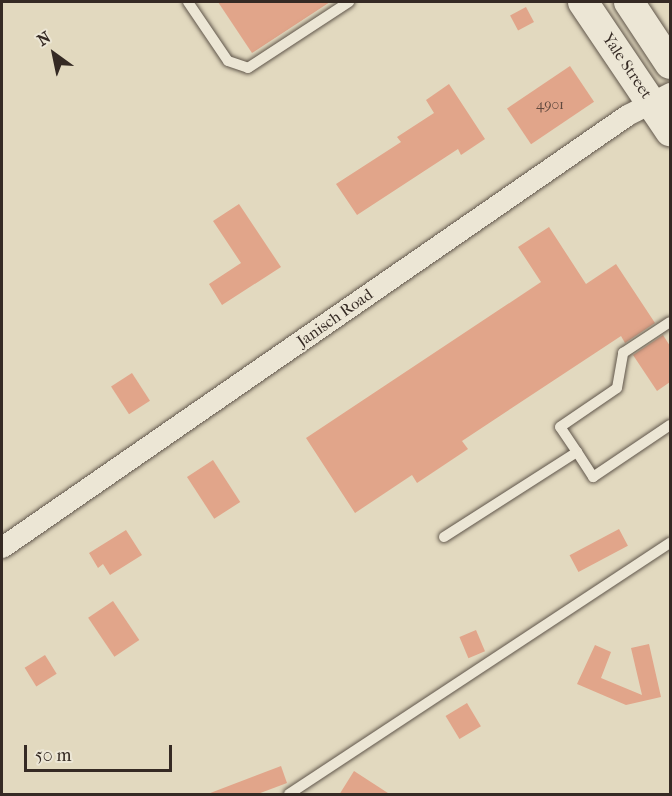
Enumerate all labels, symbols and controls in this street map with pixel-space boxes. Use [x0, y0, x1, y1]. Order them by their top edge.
north arrow [24, 24, 84, 84]
text: N [34, 27, 54, 50]
street label: Yale Street [598, 30, 656, 102]
house number: 4901 [536, 97, 564, 113]
street label: Janisch Road [293, 285, 377, 351]
scale bar [27, 733, 176, 771]
text: 50 m [35, 745, 71, 766]

